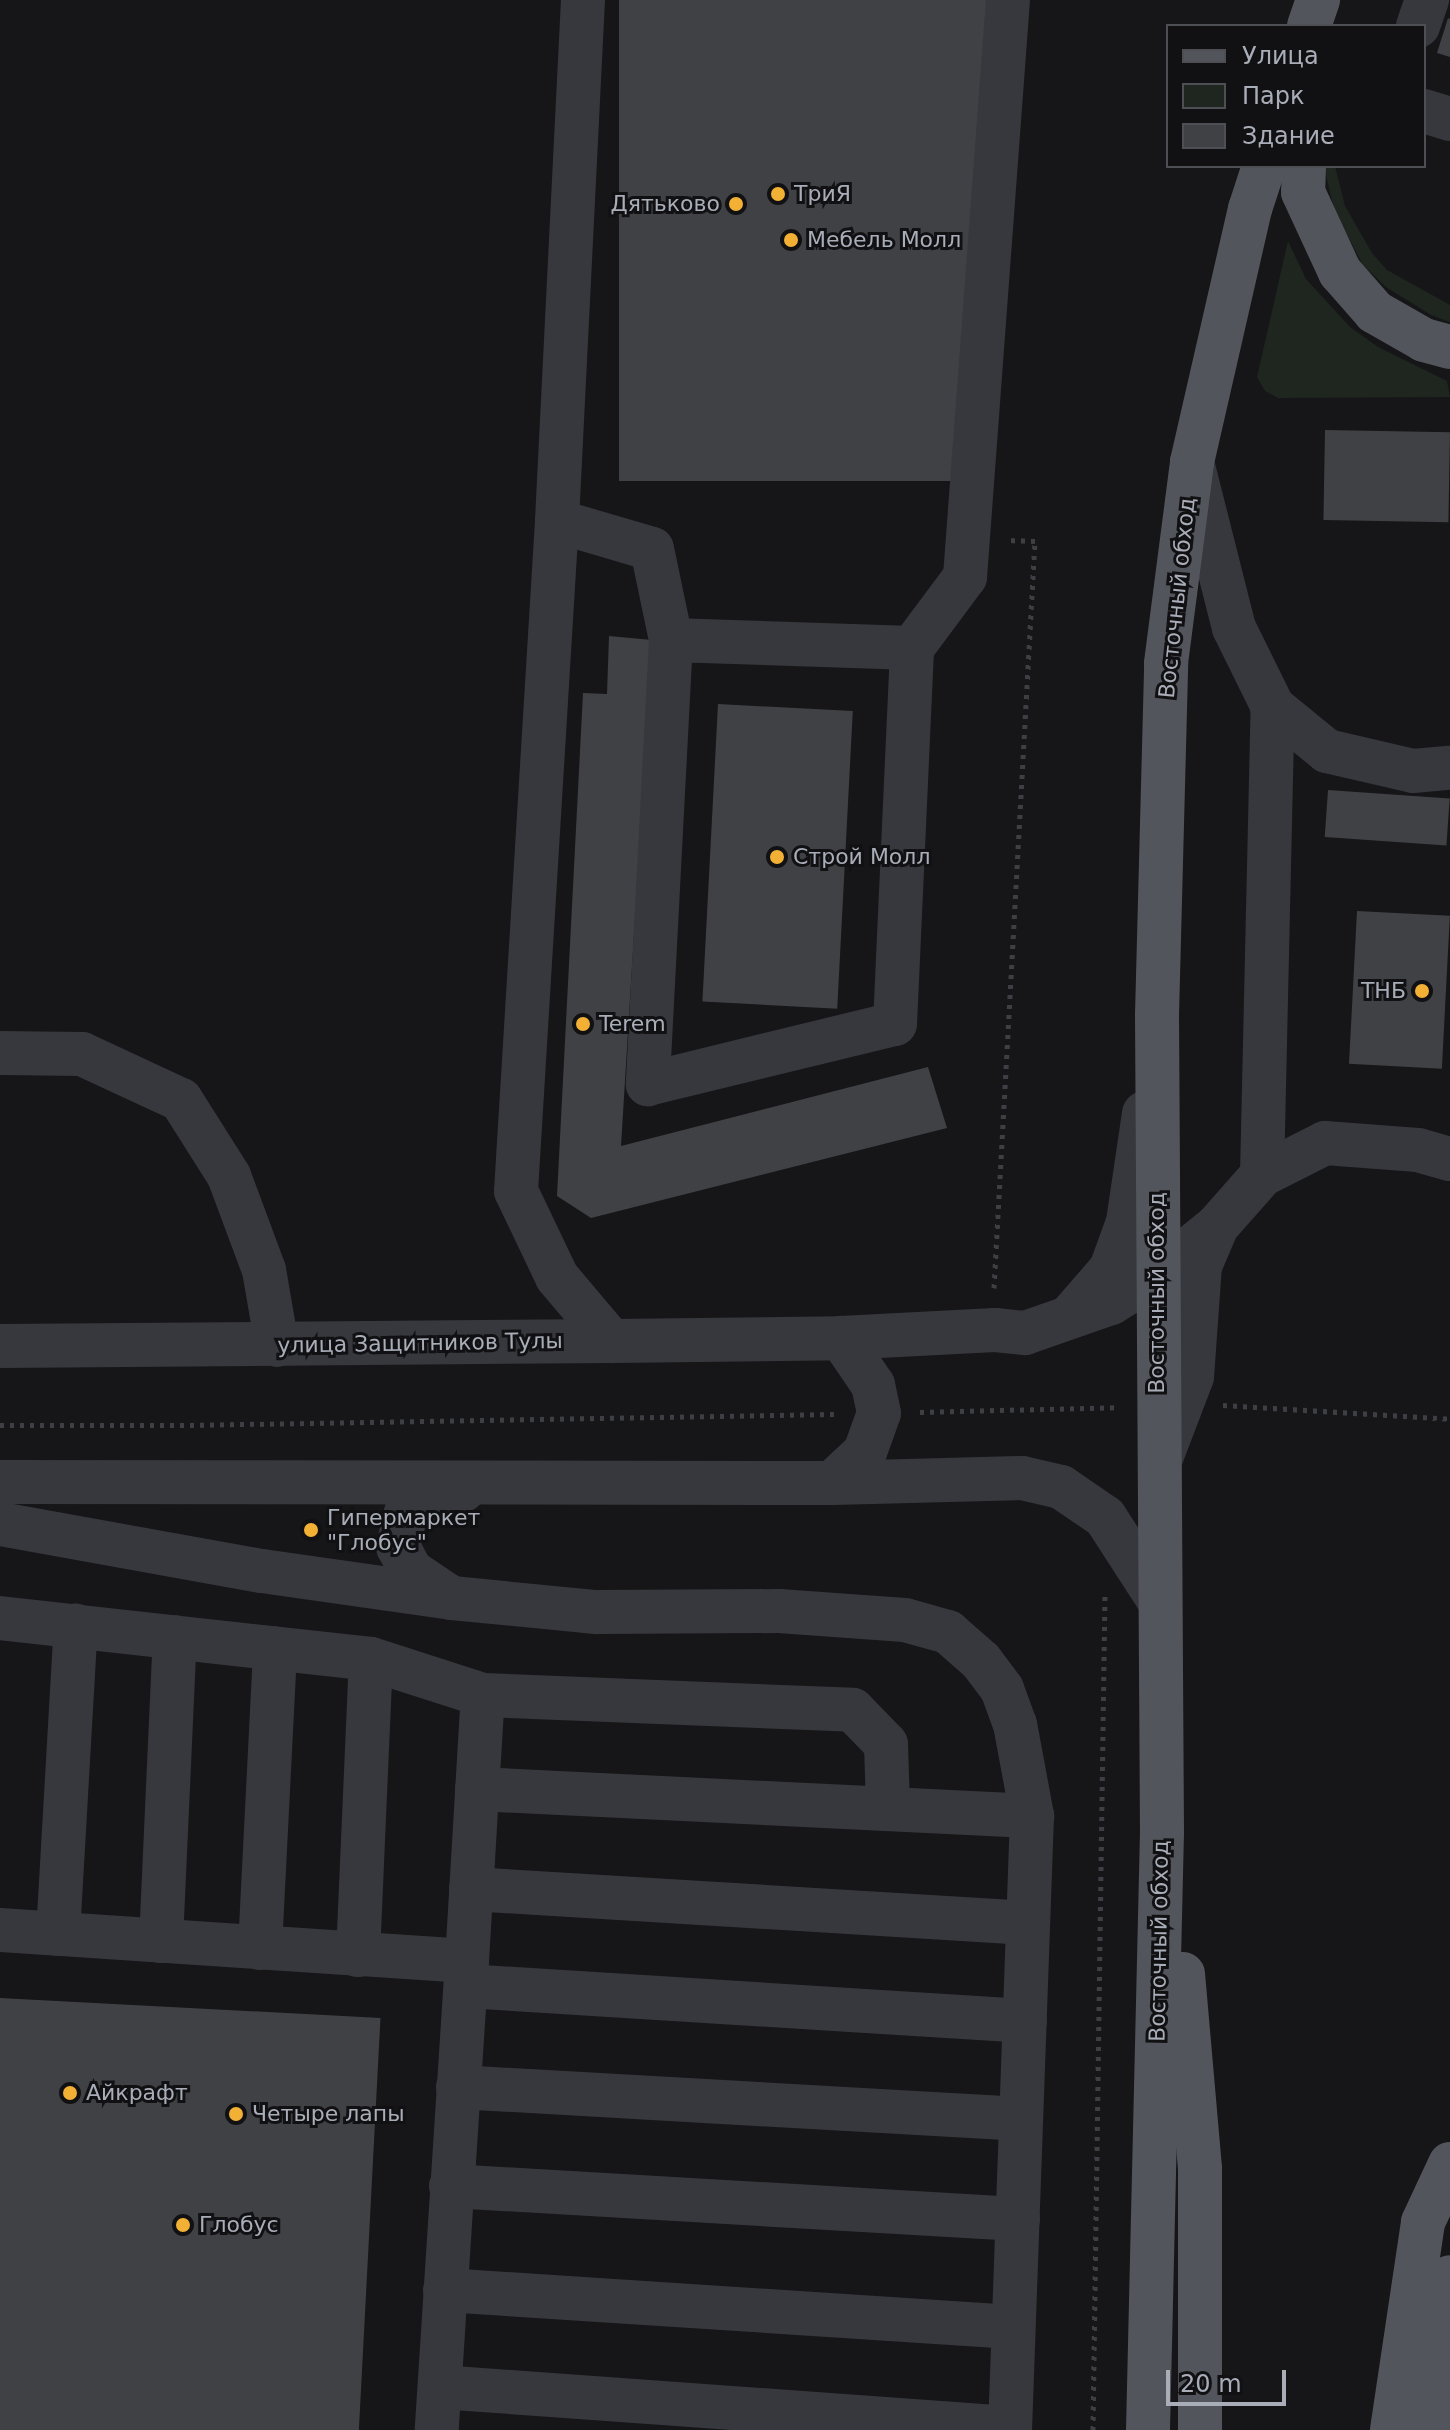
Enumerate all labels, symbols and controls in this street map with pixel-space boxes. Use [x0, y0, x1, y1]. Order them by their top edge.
legend [1166, 24, 1426, 168]
text: Улица [1242, 42, 1319, 70]
text: Парк [1242, 82, 1304, 110]
text: Здание [1242, 122, 1335, 150]
place label: ТриЯ [794, 181, 851, 207]
marker: ТриЯ [769, 185, 787, 203]
place label: Дятьково [611, 191, 720, 217]
marker: Дятьково [727, 195, 745, 213]
place label: Мебель Молл [807, 227, 961, 253]
marker: Мебель Молл [782, 231, 800, 249]
street label: Восточный обход [1153, 496, 1201, 700]
place label: Строй Молл [793, 844, 930, 870]
marker: Строй Молл [768, 848, 786, 866]
place label: ТНБ [1361, 978, 1406, 1004]
marker: ТНБ [1413, 982, 1431, 1000]
place label: Terem [599, 1011, 666, 1037]
marker: Terem [574, 1015, 592, 1033]
street label: Восточный обход [1144, 1192, 1170, 1394]
street label: улица Защитников Тулы [277, 1327, 563, 1359]
place label: Гипермаркет "Глобус" [327, 1504, 480, 1556]
marker: Гипермаркет "Глобус" [302, 1521, 320, 1539]
street label: Восточный обход [1144, 1840, 1174, 2042]
place label: Айкрафт [86, 2080, 188, 2106]
marker: Айкрафт [61, 2084, 79, 2102]
place label: Четыре лапы [252, 2101, 405, 2127]
marker: Четыре лапы [227, 2105, 245, 2123]
place label: Глобус [199, 2212, 279, 2238]
marker: Глобус [174, 2216, 192, 2234]
scale bar [1170, 2354, 1290, 2404]
text: 20 m [1180, 2370, 1242, 2398]

